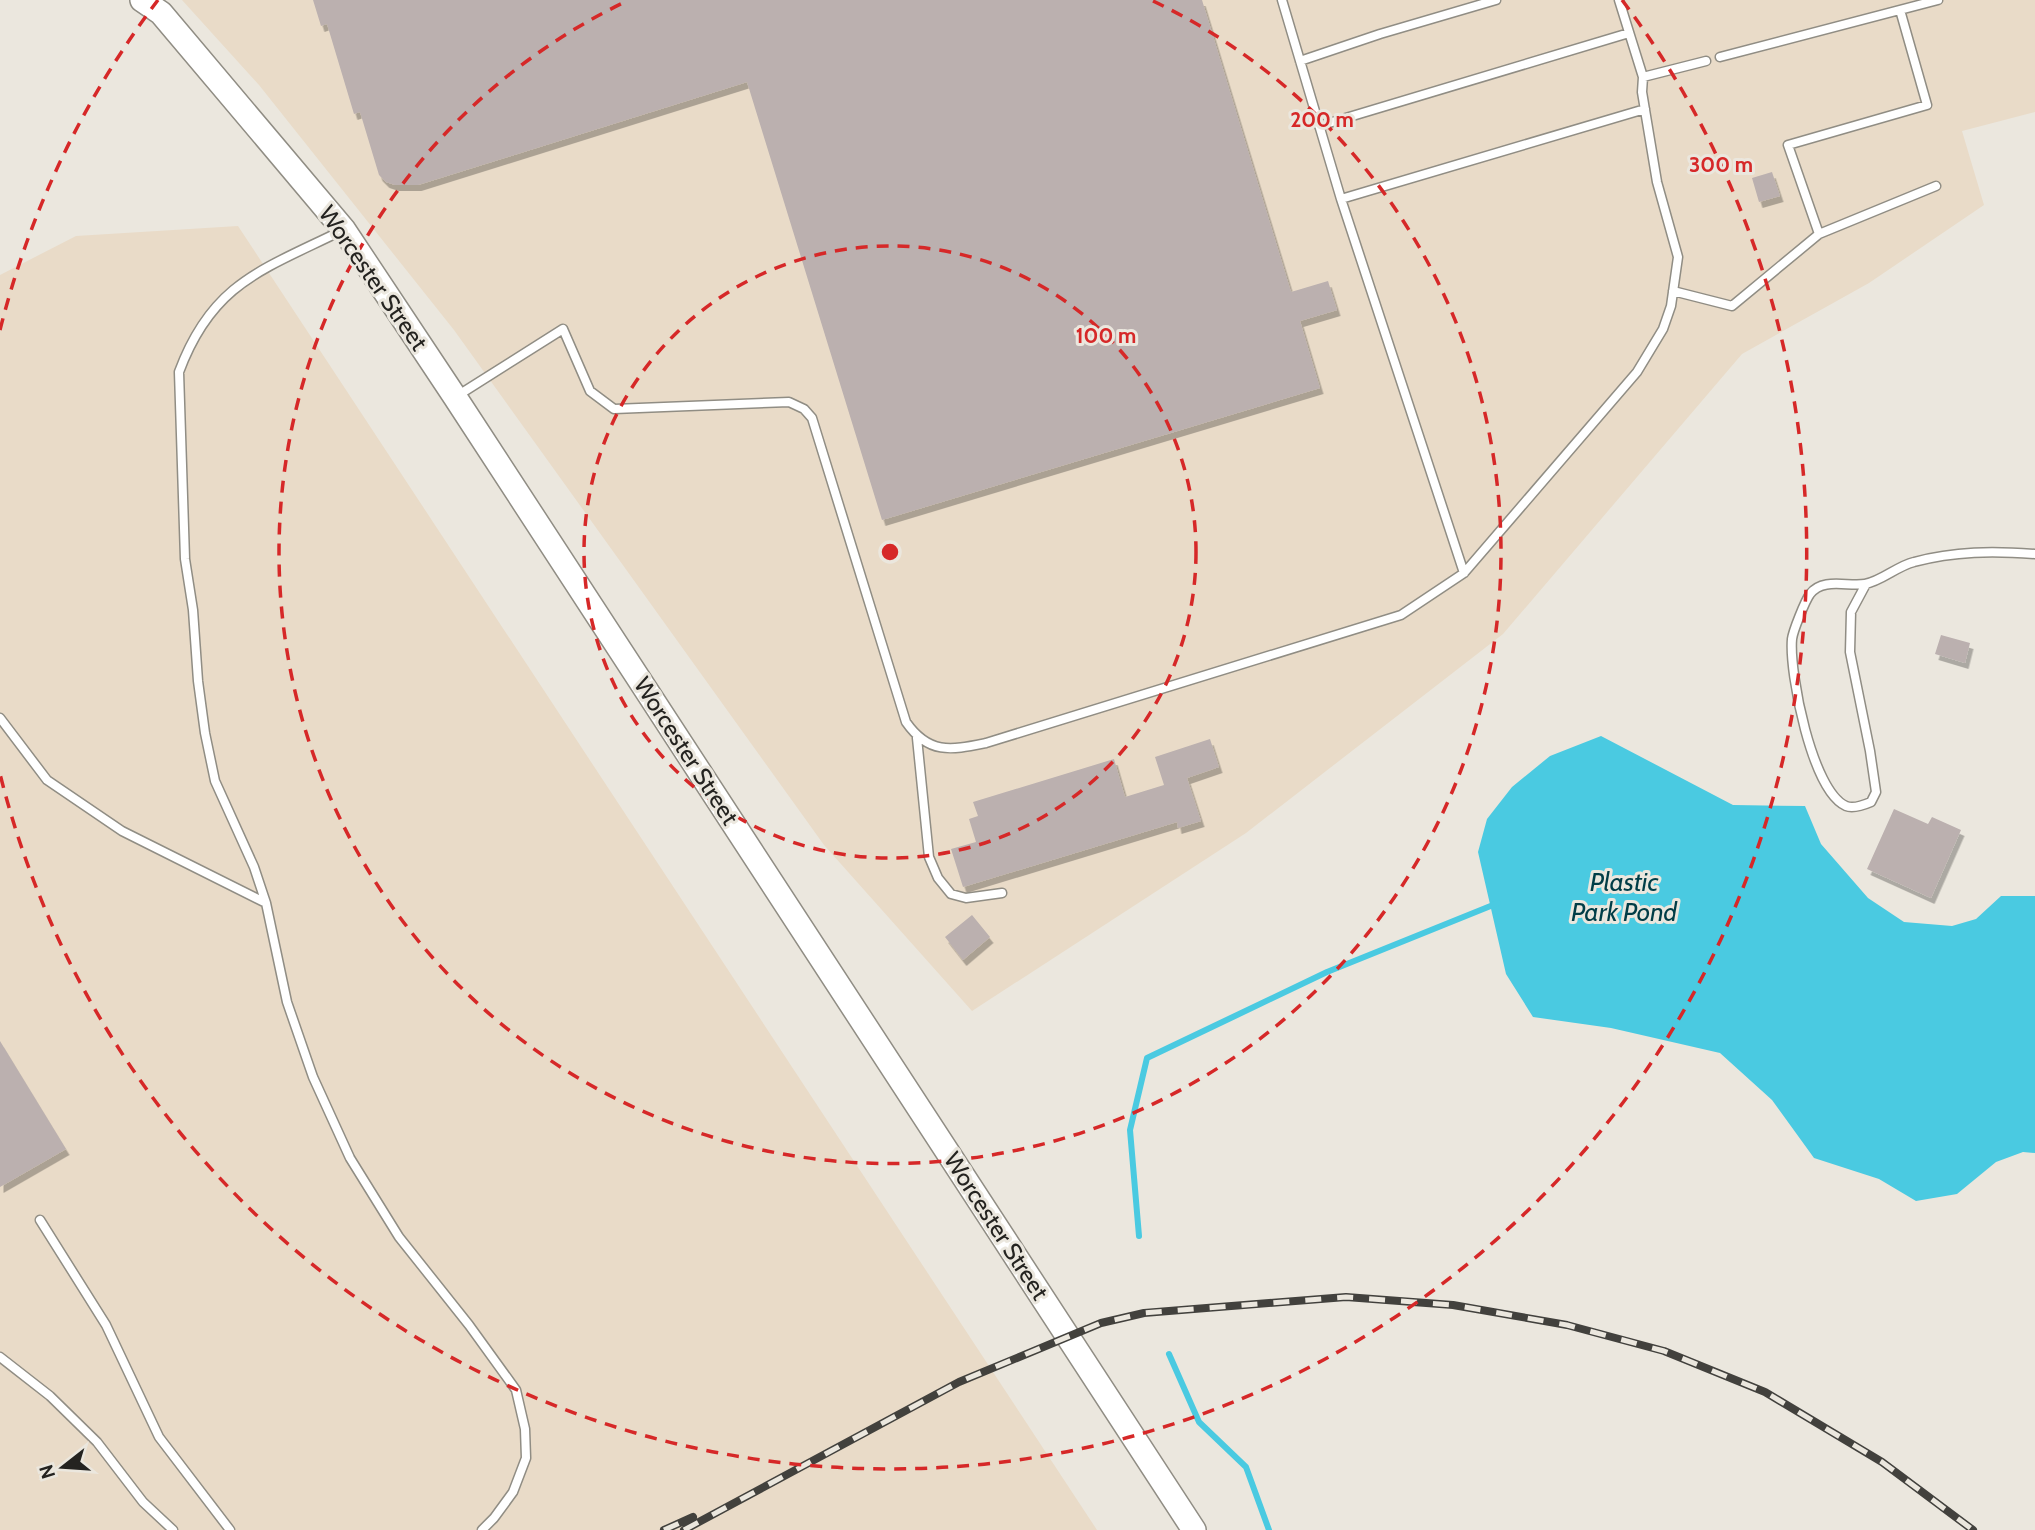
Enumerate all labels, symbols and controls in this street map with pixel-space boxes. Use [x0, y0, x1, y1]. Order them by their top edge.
text: 200 m [1290, 107, 1354, 132]
text: 300 m [1689, 152, 1753, 177]
street label: Worcester Street [313, 200, 434, 356]
text: 100 m [1076, 323, 1136, 348]
centre of rings [878, 540, 902, 564]
street label: Worcester Street [628, 671, 745, 830]
water label: Plastic Park Pond [1571, 866, 1679, 928]
street label: Worcester Street [938, 1146, 1055, 1305]
north arrow [28, 1432, 98, 1502]
text: N [34, 1462, 60, 1482]

